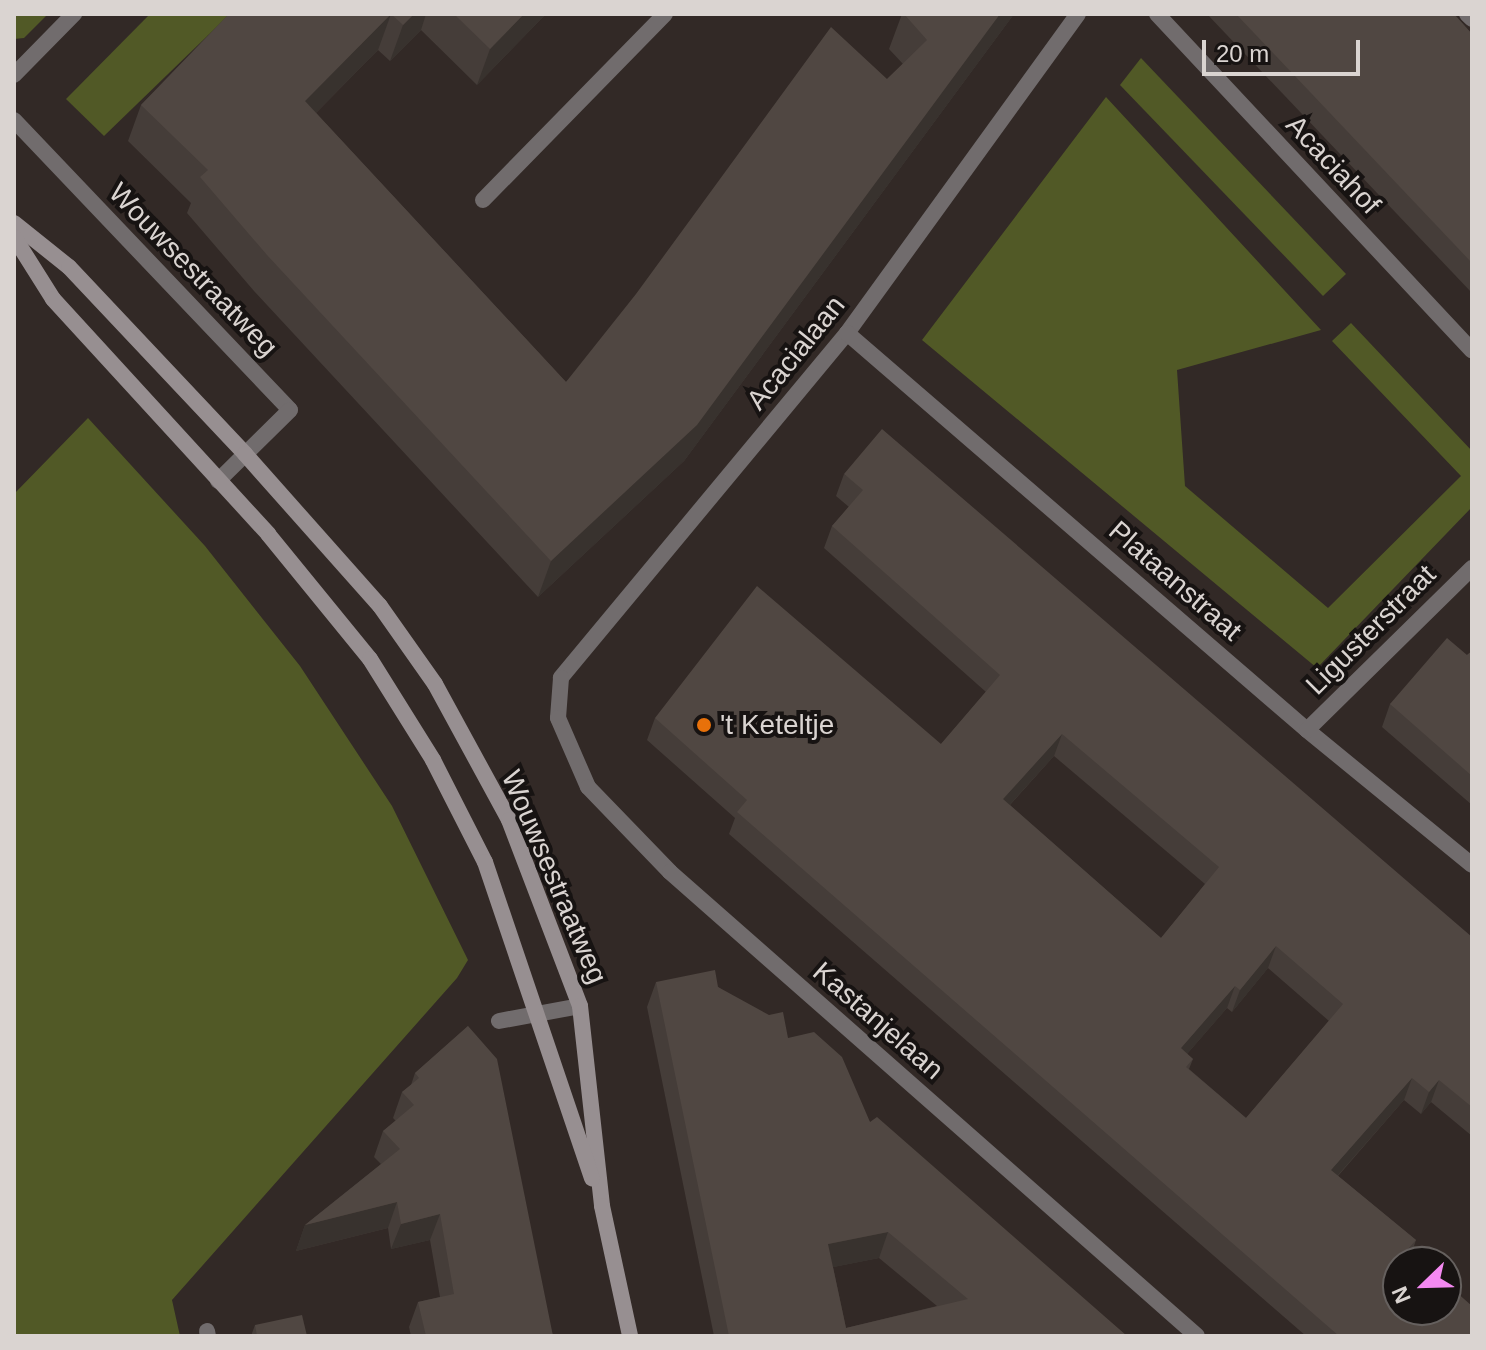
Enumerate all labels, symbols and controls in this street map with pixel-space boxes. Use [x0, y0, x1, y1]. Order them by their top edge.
scale bar [1206, 24, 1364, 74]
text: 20 m [1216, 40, 1269, 67]
street label: Acaciahof [1279, 109, 1387, 221]
street label: Wouwsestraatweg [102, 176, 284, 364]
street label: Acacialaan [740, 289, 852, 417]
street label: Plataanstraat [1102, 514, 1248, 648]
street label: Ligusterstraat [1299, 558, 1443, 702]
place label: 't Keteltje [720, 708, 834, 742]
marker: 't Keteltje [695, 716, 713, 734]
street label: Wouwsestraatweg [494, 765, 614, 989]
street label: Kastanjelaan [806, 955, 950, 1087]
north arrow [1382, 1246, 1462, 1326]
text: N [1387, 1283, 1416, 1307]

